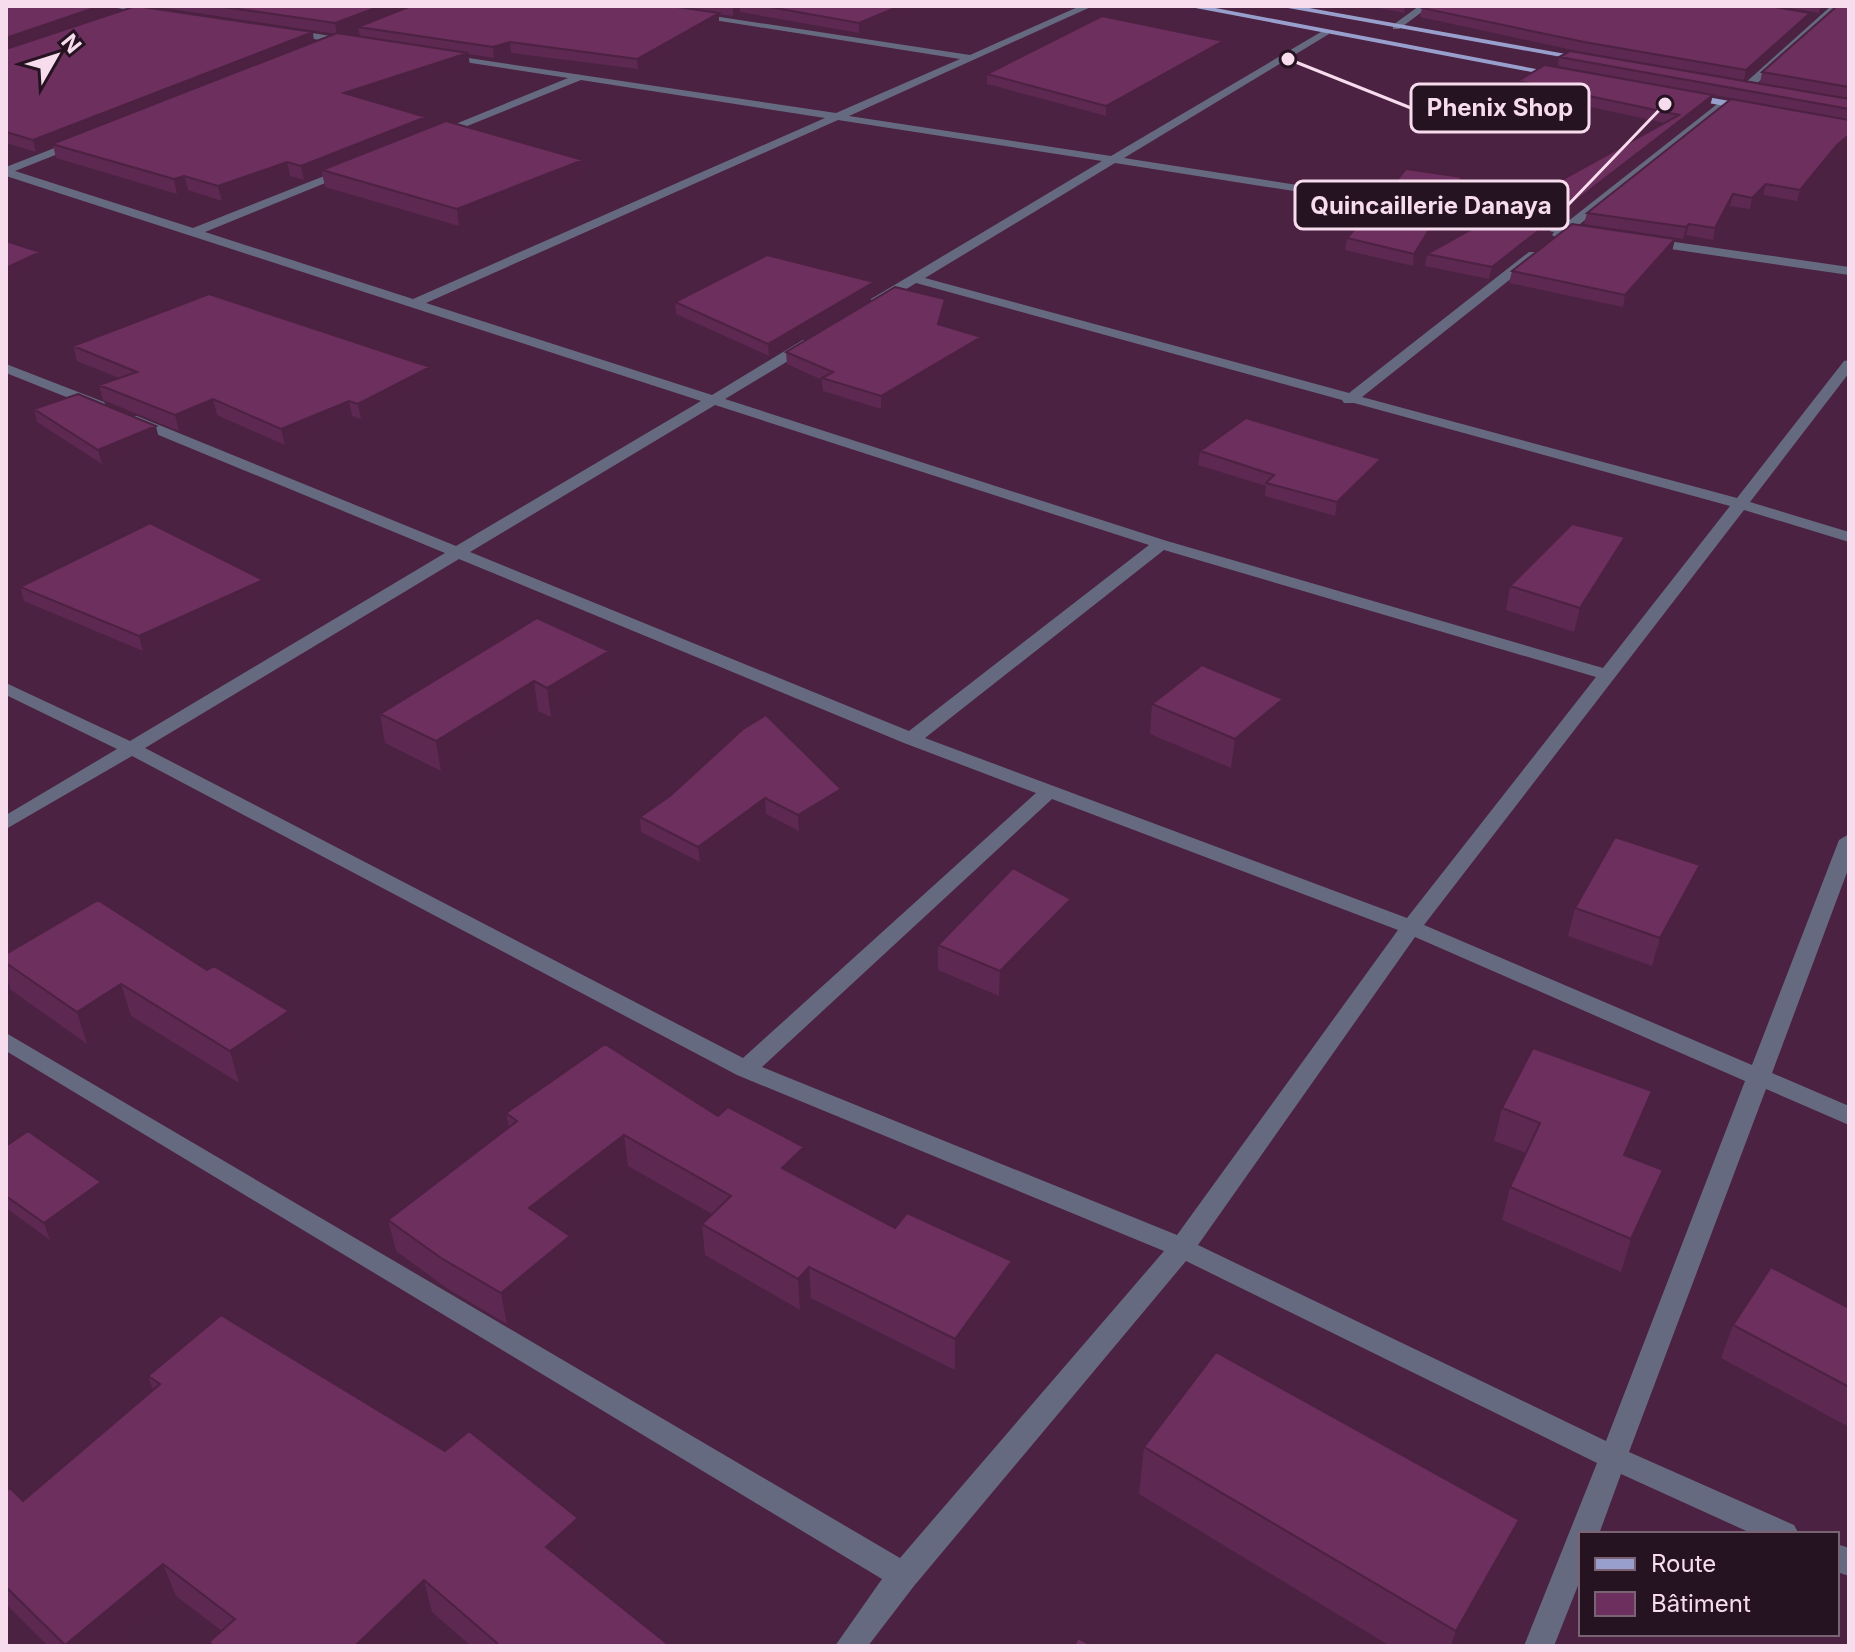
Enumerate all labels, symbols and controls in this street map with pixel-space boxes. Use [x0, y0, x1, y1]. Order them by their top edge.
north arrow [16, 16, 96, 96]
text: N [56, 29, 87, 58]
callout: Phenix Shop [1411, 84, 1589, 132]
text: Phenix Shop [1427, 93, 1573, 122]
callout: Quincaillerie Danaya [1295, 181, 1568, 229]
text: Quincaillerie Danaya [1310, 191, 1552, 220]
legend [1579, 1532, 1839, 1636]
text: Route [1651, 1549, 1716, 1578]
text: Bâtiment [1651, 1589, 1751, 1618]

